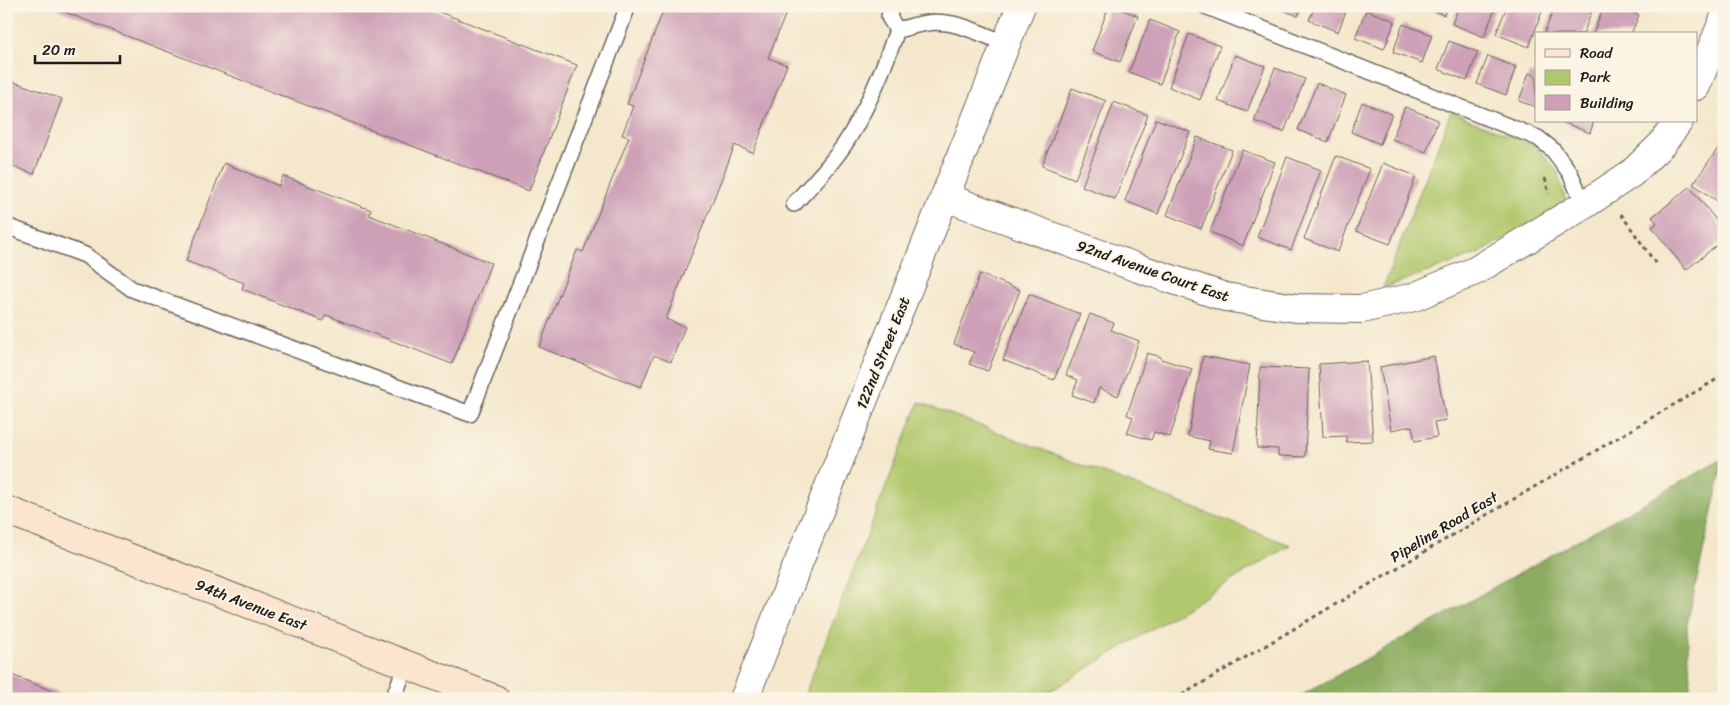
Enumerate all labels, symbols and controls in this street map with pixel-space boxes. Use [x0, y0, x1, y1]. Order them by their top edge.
scale bar [35, 32, 120, 64]
legend [1535, 32, 1698, 122]
text: 20 m [42, 37, 76, 63]
text: Road [1580, 40, 1613, 66]
text: Park [1580, 64, 1611, 90]
text: Building [1580, 90, 1634, 116]
street label: 92nd Avenue Court East [1073, 233, 1233, 309]
street label: 122nd Street East [849, 292, 918, 413]
street label: Pipeline Road East [1385, 484, 1504, 570]
street label: 94th Avenue East [192, 572, 311, 639]

